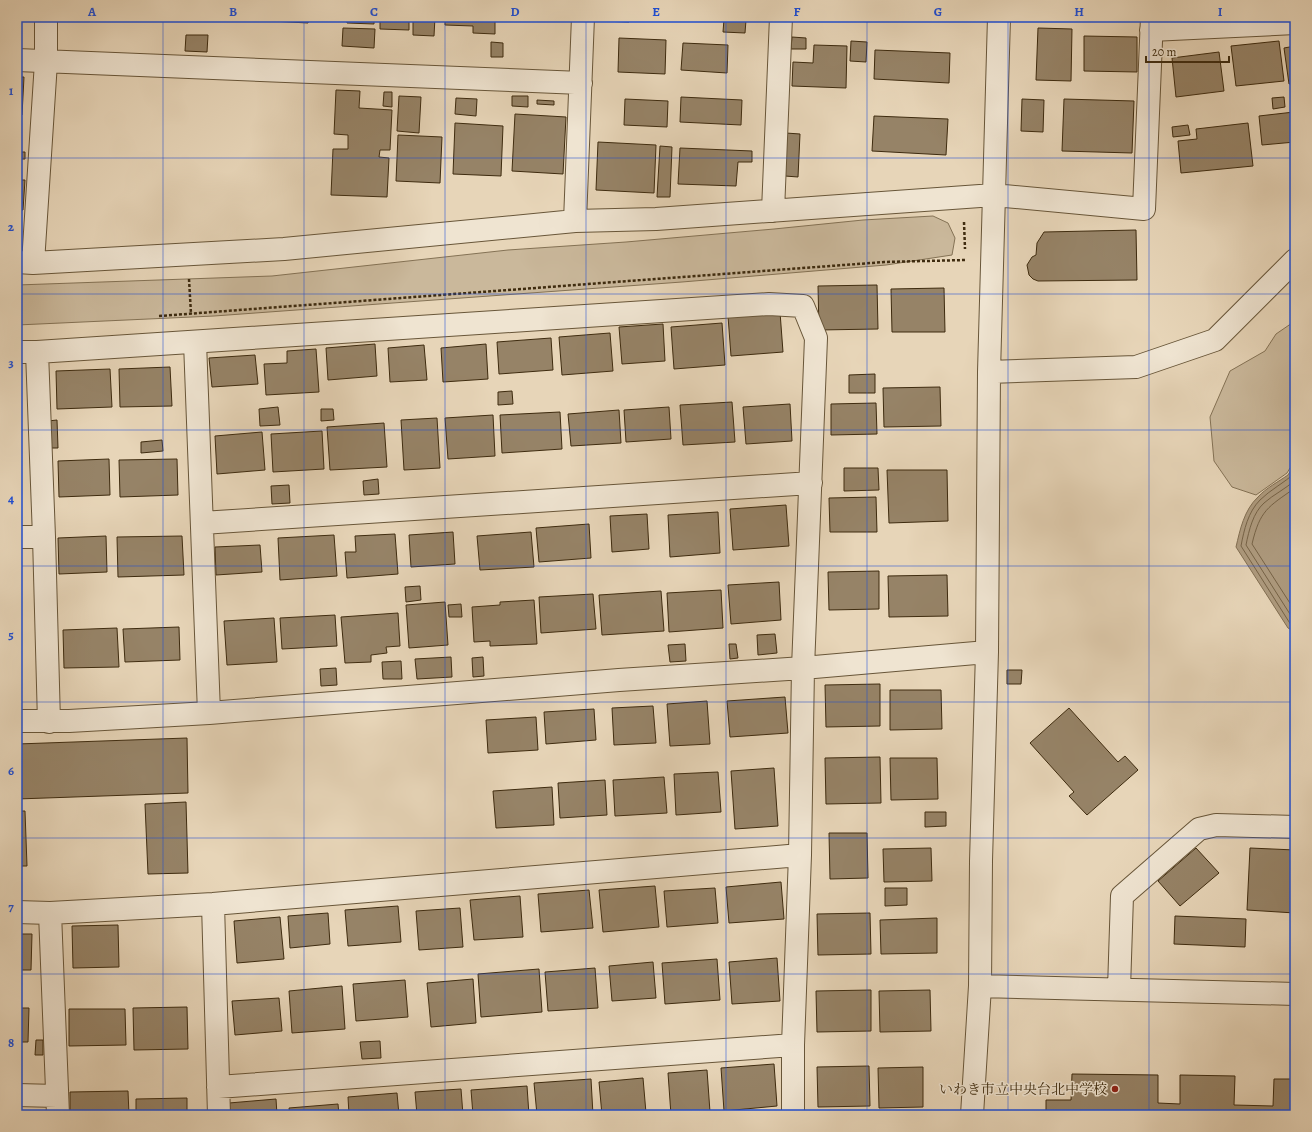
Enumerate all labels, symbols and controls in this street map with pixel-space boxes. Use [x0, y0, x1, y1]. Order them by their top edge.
text: A [87, 3, 97, 20]
text: B [229, 3, 237, 20]
text: C [370, 3, 378, 20]
text: D [510, 3, 520, 20]
text: E [652, 3, 660, 20]
text: F [794, 3, 801, 20]
text: G [934, 3, 942, 20]
text: H [1074, 3, 1084, 20]
text: I [1218, 3, 1223, 20]
scale bar [1146, 38, 1229, 64]
text: 20 m [1152, 44, 1176, 60]
text: 1 [9, 82, 14, 99]
text: 2 [8, 218, 15, 235]
text: 3 [8, 354, 14, 371]
text: 4 [8, 490, 14, 507]
text: 5 [8, 626, 14, 643]
text: 6 [8, 762, 14, 779]
text: 7 [8, 898, 14, 915]
text: 8 [8, 1034, 14, 1051]
place label: いわき市立中央台北中学校 [939, 1080, 1107, 1099]
marker: いわき市立中央台北中学校 [1110, 1084, 1120, 1094]

